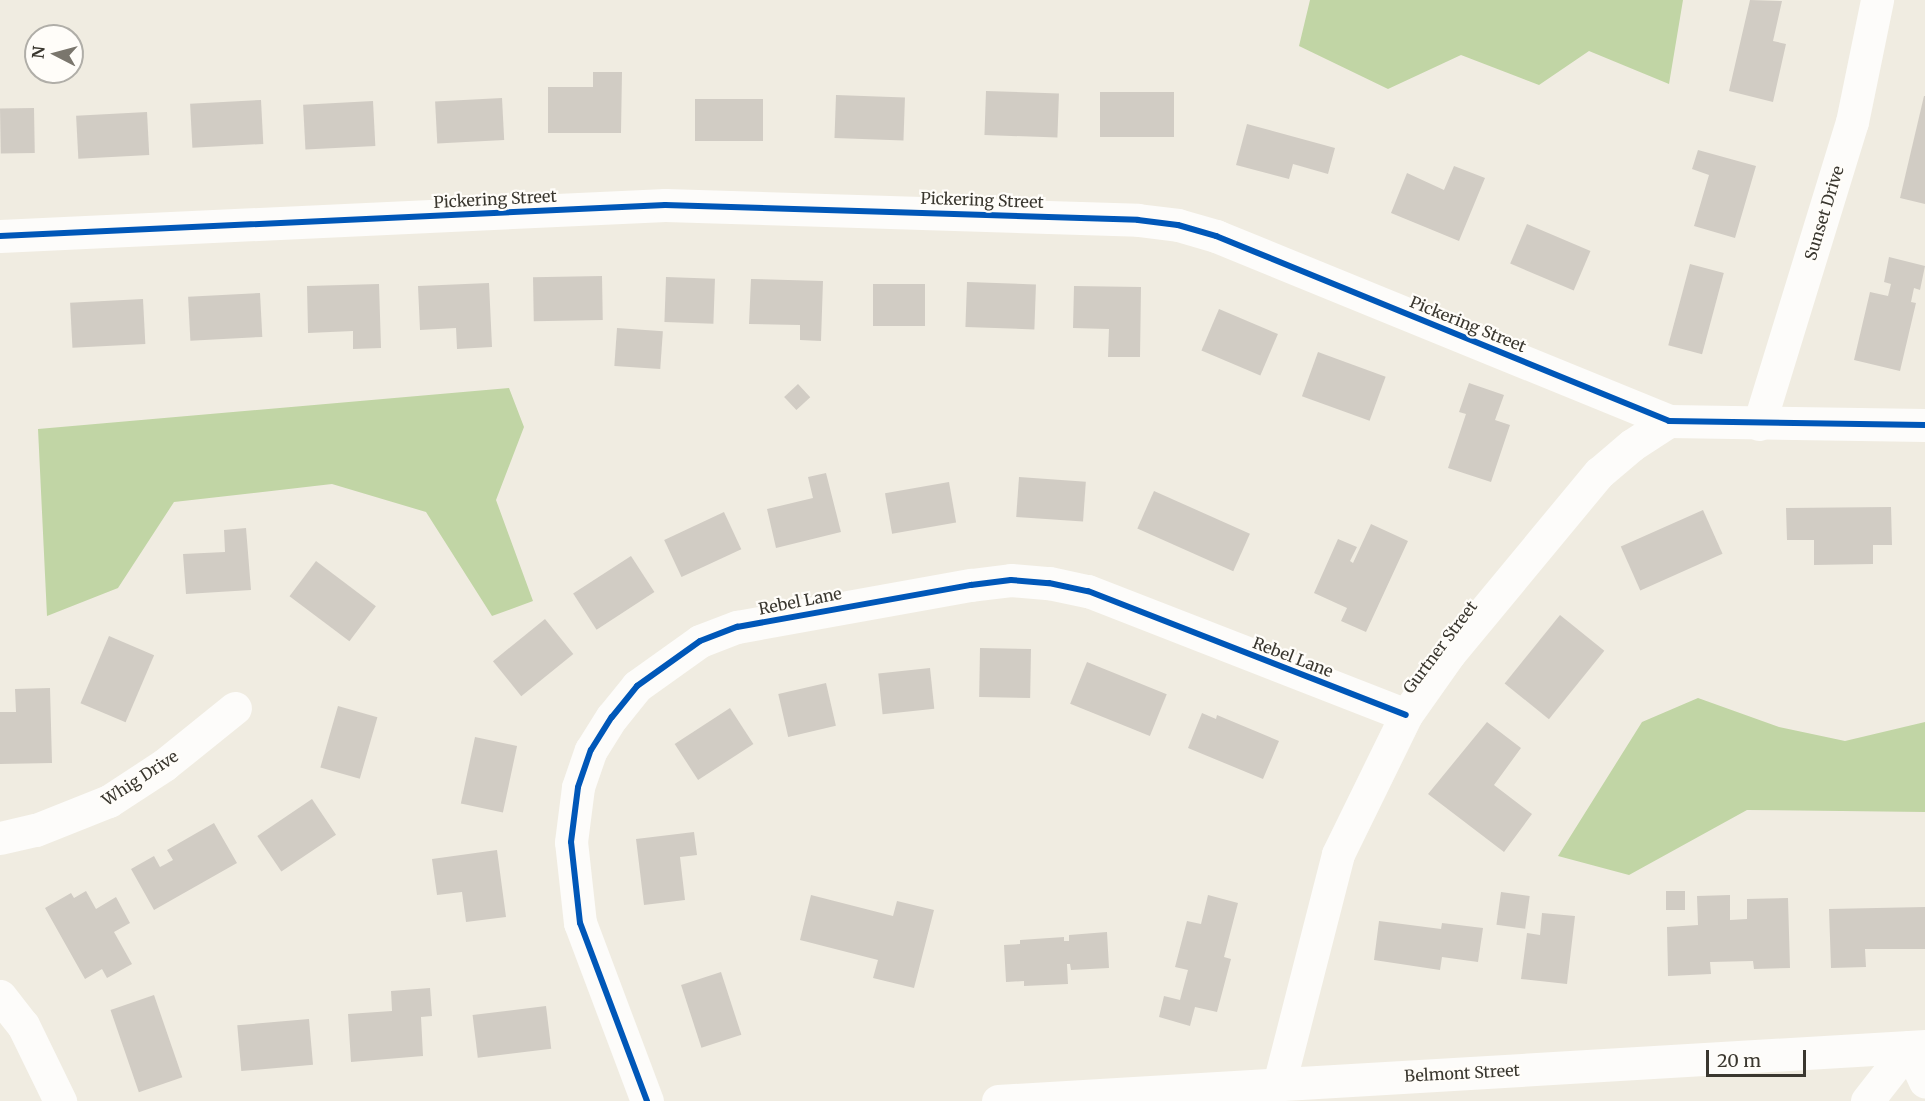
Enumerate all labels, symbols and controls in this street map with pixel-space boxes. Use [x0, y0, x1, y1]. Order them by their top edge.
north arrow [24, 24, 84, 84]
text: N [27, 45, 49, 60]
street label: Sunset Drive [1801, 163, 1847, 263]
street label: Pickering Street [433, 186, 557, 212]
street label: Pickering Street [920, 188, 1044, 212]
street label: Pickering Street [1407, 292, 1529, 356]
street label: Rebel Lane [757, 584, 843, 618]
street label: Gurtner Street [1399, 597, 1481, 697]
street label: Rebel Lane [1250, 633, 1336, 681]
street label: Whig Drive [98, 746, 182, 810]
scale bar [1709, 1038, 1810, 1076]
text: 20 m [1717, 1049, 1761, 1072]
street label: Belmont Street [1404, 1060, 1520, 1086]

